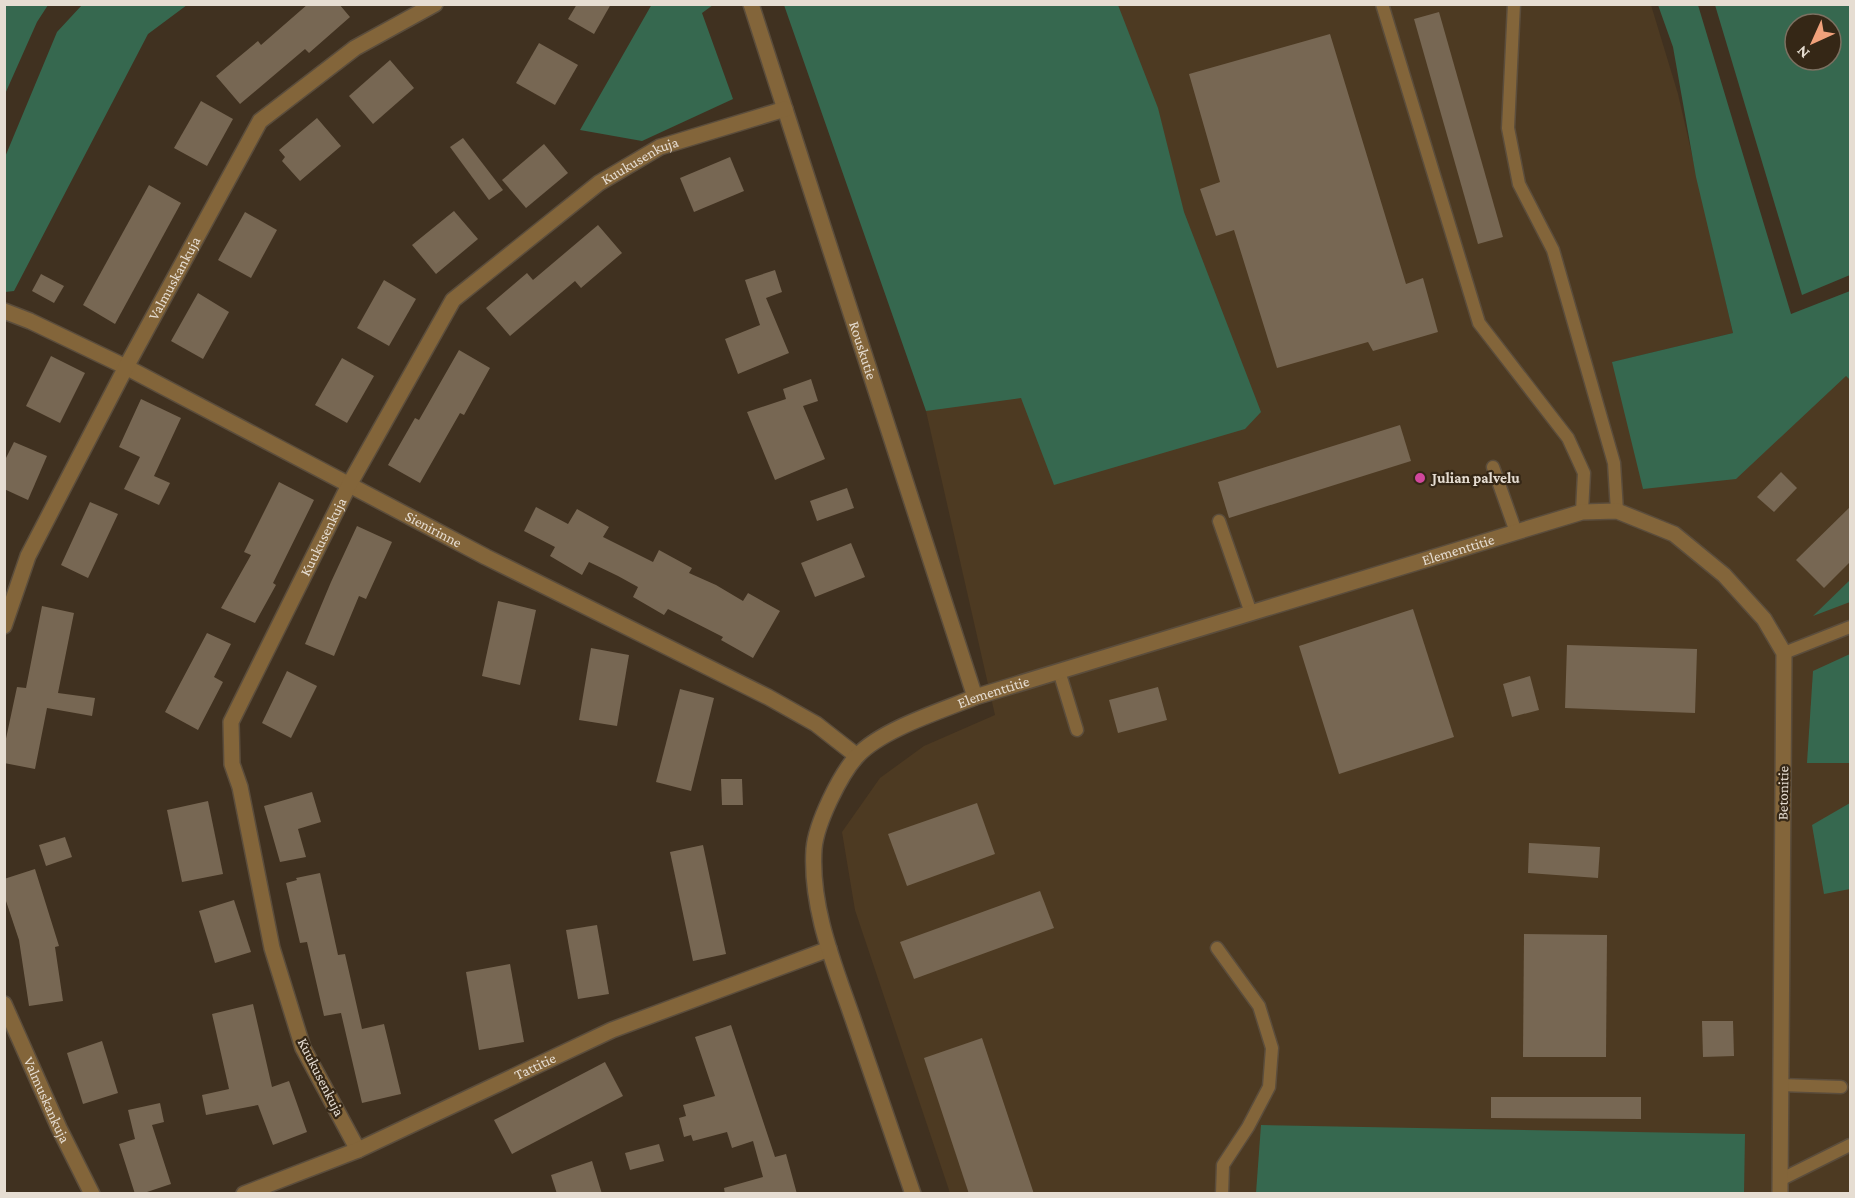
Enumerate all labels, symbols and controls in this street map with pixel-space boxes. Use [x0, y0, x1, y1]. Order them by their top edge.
north arrow [1783, 12, 1843, 72]
text: N [1793, 42, 1813, 62]
street label: Kuukusenkuja [598, 134, 680, 188]
street label: Valmuskankuja [145, 234, 204, 323]
street label: Rouskutie [846, 319, 880, 382]
place label: Julian palvelu [1430, 470, 1520, 486]
marker: Julian palvelu [1413, 471, 1427, 485]
street label: Kuukusenkuja [297, 495, 349, 579]
street label: Sienirinne [403, 508, 465, 551]
street label: Elementtitie [1420, 531, 1497, 568]
street label: Elementtitie [955, 673, 1032, 711]
street label: Betonitie [1775, 765, 1791, 820]
street label: Kuukusenkuja [294, 1035, 348, 1119]
street label: Tattitie [512, 1050, 559, 1083]
street label: Valmuskankuja [20, 1054, 73, 1146]

